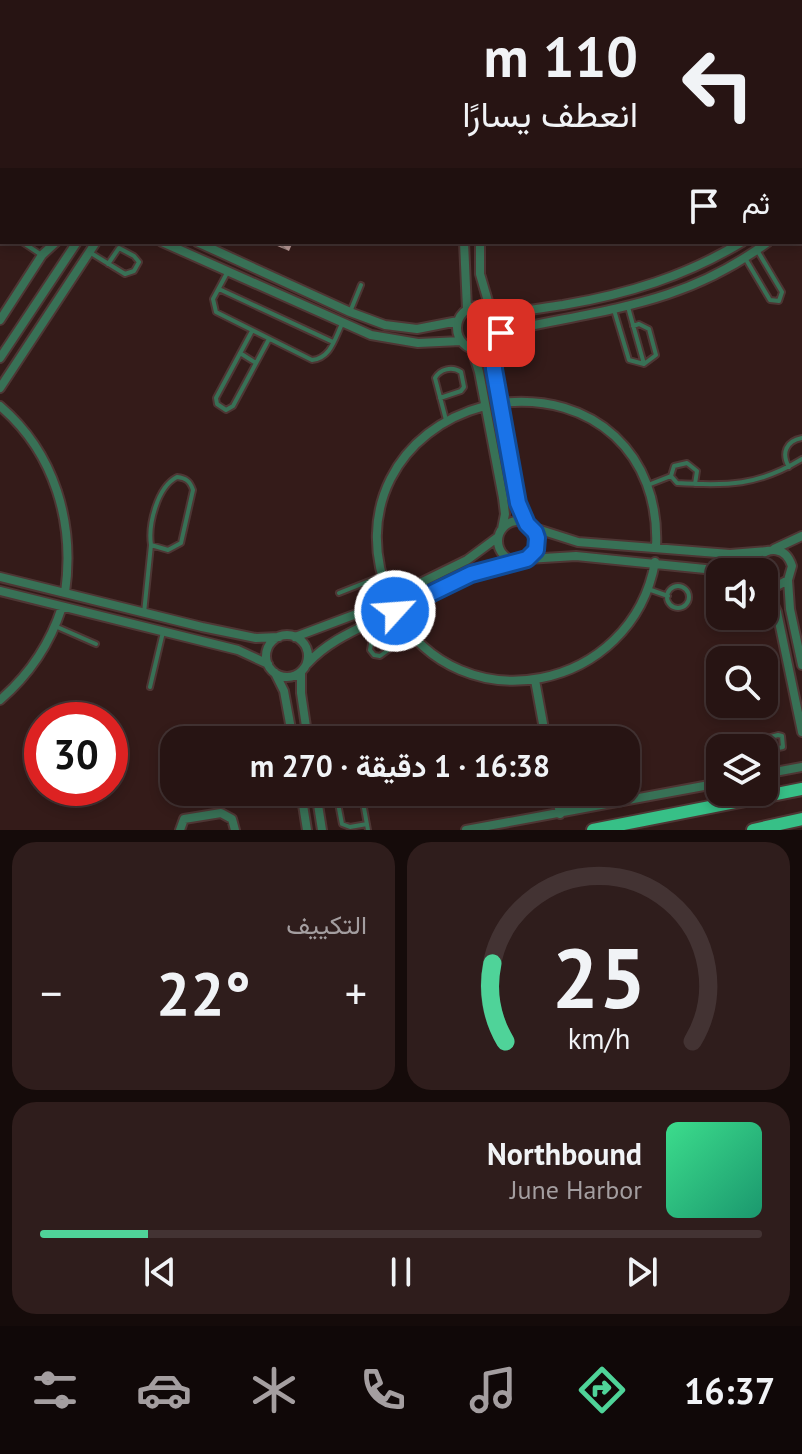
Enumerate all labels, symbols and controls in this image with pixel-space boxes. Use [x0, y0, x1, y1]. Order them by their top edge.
text: 110 m [483, 20, 638, 92]
icon: left [666, 32, 770, 136]
text: انعطف يسارًا [462, 90, 638, 137]
text: ثم [742, 183, 770, 222]
icon: arrive [682, 184, 726, 228]
pin [467, 299, 535, 367]
icon: arrive [479, 311, 523, 355]
map controls [706, 558, 778, 806]
button: sound [706, 558, 778, 630]
position arrow [353, 569, 437, 653]
button: search [706, 646, 778, 718]
speed limit sign: 30 [24, 702, 128, 806]
button: layers [706, 734, 778, 806]
text: 16:38 · 1 دقيقة · 270 m [250, 746, 550, 785]
text: التكييف [286, 908, 367, 941]
text: 25 [551, 923, 646, 1031]
text: 22° [156, 954, 251, 1032]
text: − [40, 964, 62, 1021]
text: + [345, 964, 367, 1021]
text: km/h [567, 1020, 630, 1057]
text: Northbound [487, 1134, 642, 1173]
text: June Harbor [510, 1173, 642, 1206]
icon: previous [138, 1250, 182, 1294]
icon: pause [379, 1250, 423, 1294]
icon: next [620, 1250, 664, 1294]
icon: filters [27, 1362, 83, 1418]
icon: car [136, 1362, 192, 1418]
icon: climate [246, 1362, 302, 1418]
icon: phone [355, 1362, 411, 1418]
icon: music [465, 1362, 521, 1418]
icon: directions [574, 1362, 630, 1418]
text: 16:37 [684, 1367, 775, 1414]

